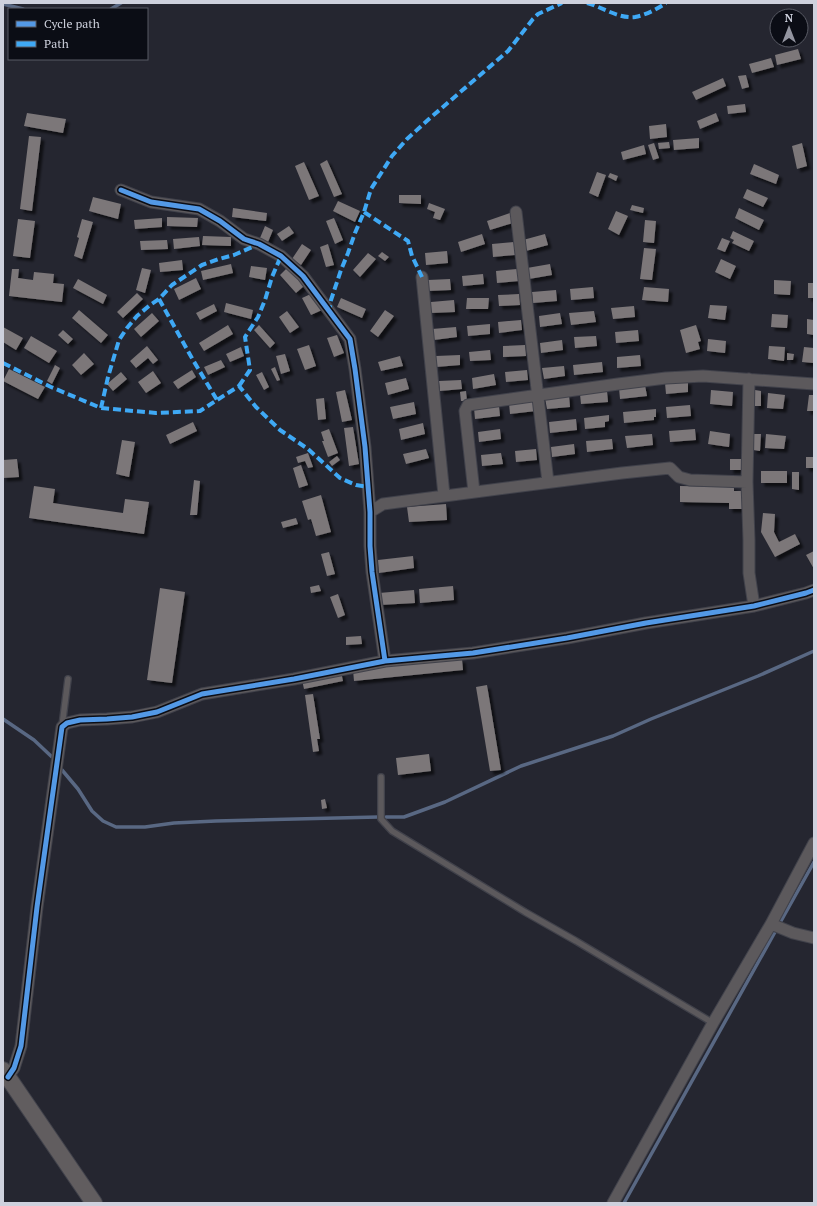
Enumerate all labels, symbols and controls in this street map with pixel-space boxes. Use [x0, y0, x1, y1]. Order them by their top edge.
legend [8, 8, 148, 60]
north arrow [769, 8, 809, 48]
text: N [785, 11, 794, 25]
text: Cycle path [44, 16, 100, 31]
text: Path [44, 36, 69, 51]

